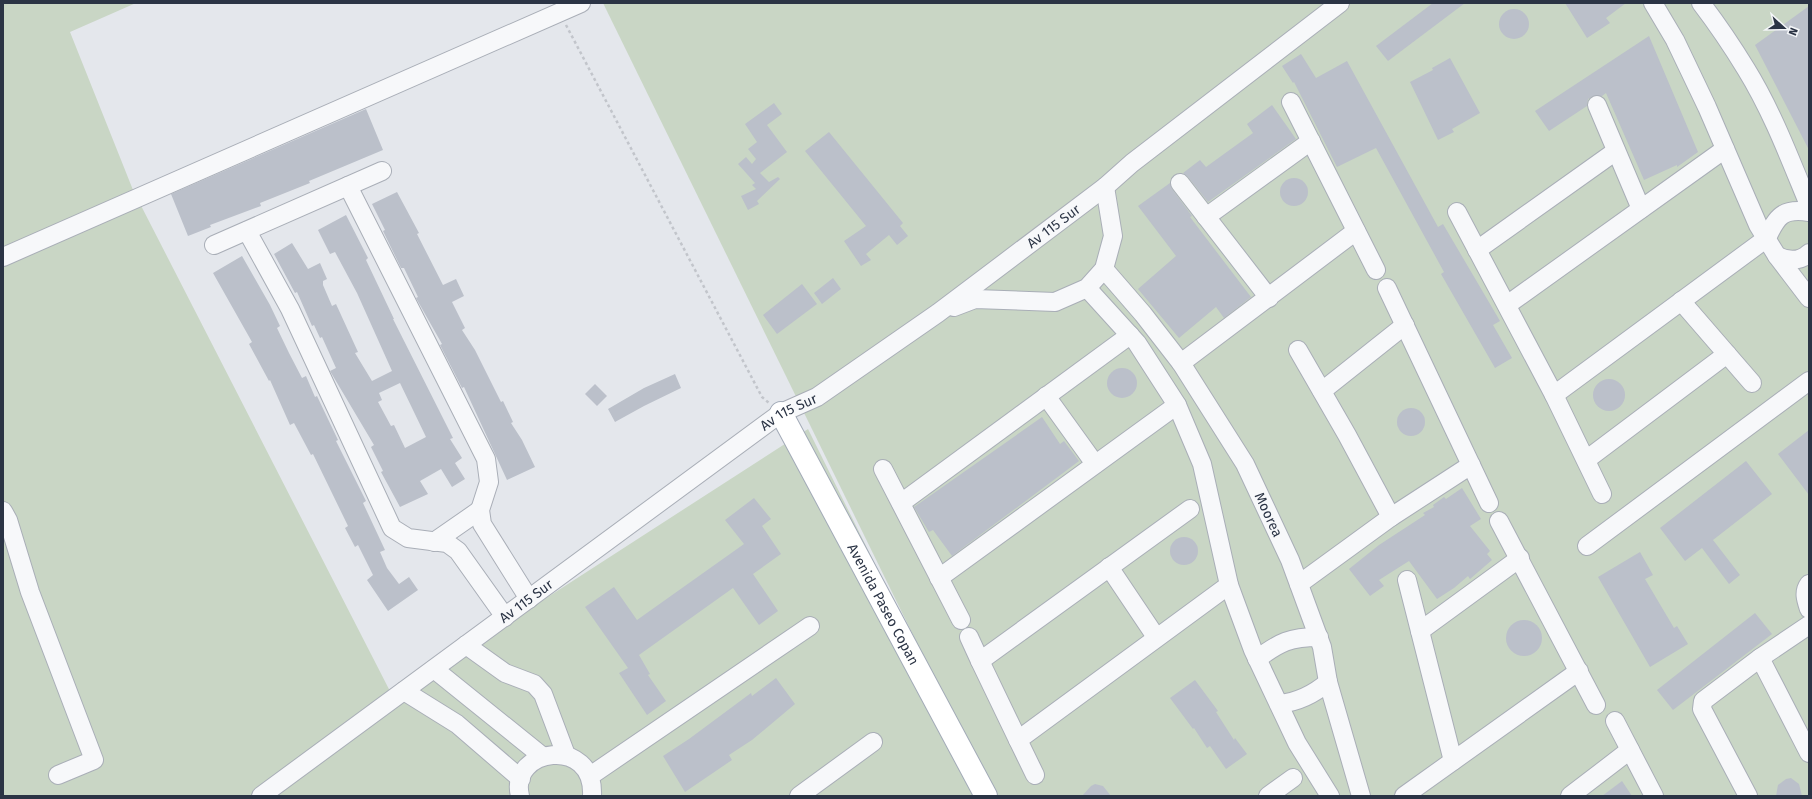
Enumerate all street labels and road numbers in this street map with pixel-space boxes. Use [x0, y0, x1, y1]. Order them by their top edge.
street label: Av 115 Sur [1024, 200, 1084, 252]
street label: Av 115 Sur [757, 390, 820, 435]
street label: Moorea [1251, 490, 1286, 540]
street label: Avenida Paseo Copan [844, 541, 922, 668]
street label: Av 115 Sur [496, 576, 557, 627]

